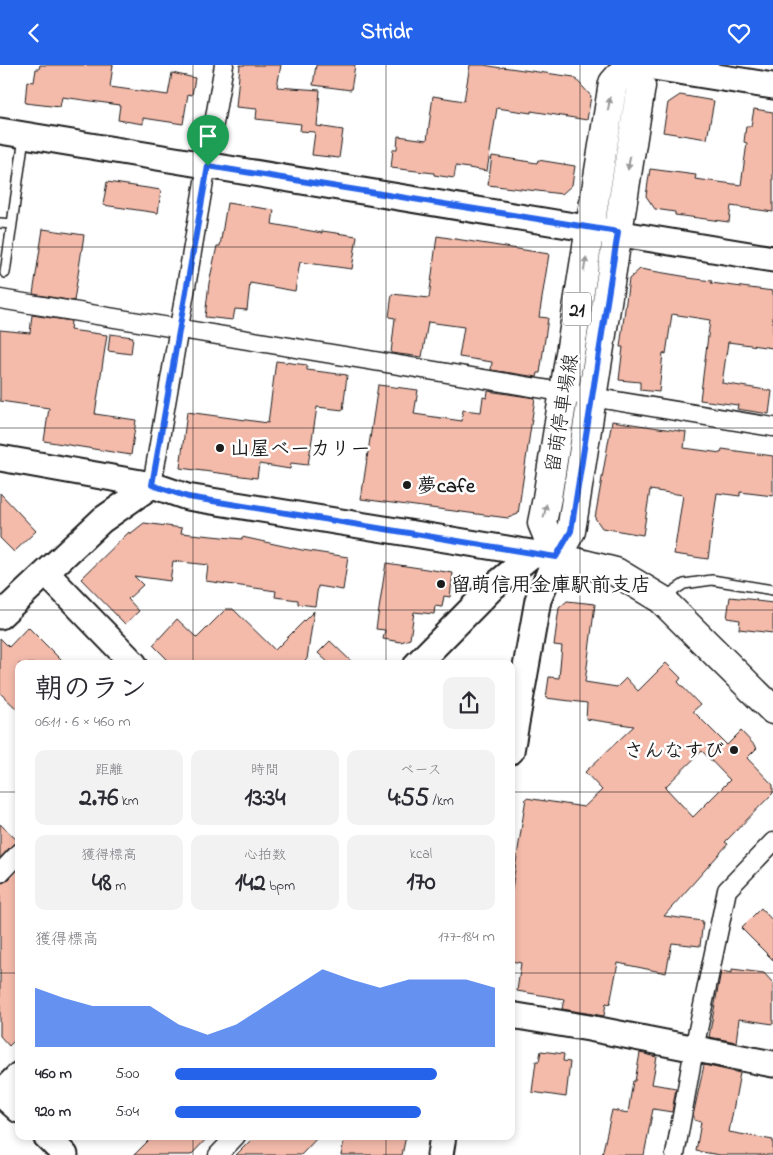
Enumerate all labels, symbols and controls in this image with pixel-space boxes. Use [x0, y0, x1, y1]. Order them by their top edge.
text: Stridr [361, 17, 412, 49]
icon: back [20, 19, 48, 47]
icon: heart [725, 19, 753, 47]
one-way arrow [606, 95, 614, 111]
pin [187, 115, 229, 166]
icon: arrive [194, 122, 222, 150]
one-way arrow [625, 155, 633, 171]
one-way arrow [581, 256, 589, 272]
road number: 21 [563, 293, 591, 325]
street label: 留萌停車場線 [540, 352, 587, 475]
place label: 山屋ベーカリー [230, 436, 370, 465]
marker: 山屋ベーカリー [214, 442, 226, 454]
place label: 夢cafe [417, 473, 476, 502]
marker: 夢cafe [401, 479, 413, 491]
one-way arrow [541, 503, 549, 519]
place label: 留萌信用金庫駅前支店 [451, 572, 651, 601]
marker: 留萌信用金庫駅前支店 [435, 578, 447, 590]
text: 朝のラン [35, 670, 147, 711]
button: share [443, 677, 495, 729]
text: 06:11 · 6 × 460 m [35, 710, 131, 734]
place label: さんなすび [624, 738, 724, 767]
marker: さんなすび [728, 744, 740, 756]
text: 距離 [95, 760, 123, 781]
text: 時間 [251, 760, 279, 781]
text: ペース [400, 760, 442, 781]
text: 2.76 [79, 781, 118, 817]
text: 13:34 [244, 781, 286, 817]
text: 4:55 [388, 781, 429, 817]
text: km [118, 791, 139, 812]
text: /km [429, 791, 454, 812]
text: kcal [410, 844, 432, 865]
text: 獲得標高 [81, 845, 137, 866]
text: 心拍数 [244, 845, 286, 866]
text: 170 [406, 865, 436, 901]
text: 48 [92, 866, 112, 902]
text: 142 [235, 866, 266, 902]
text: m [112, 876, 126, 897]
text: bpm [266, 876, 295, 897]
text: 177–184 m [438, 925, 495, 949]
text: 獲得標高 [35, 928, 99, 952]
text: 460 m [35, 1062, 72, 1086]
text: 5:00 [115, 1062, 139, 1086]
text: 920 m [35, 1100, 71, 1124]
text: 5:04 [115, 1100, 139, 1124]

